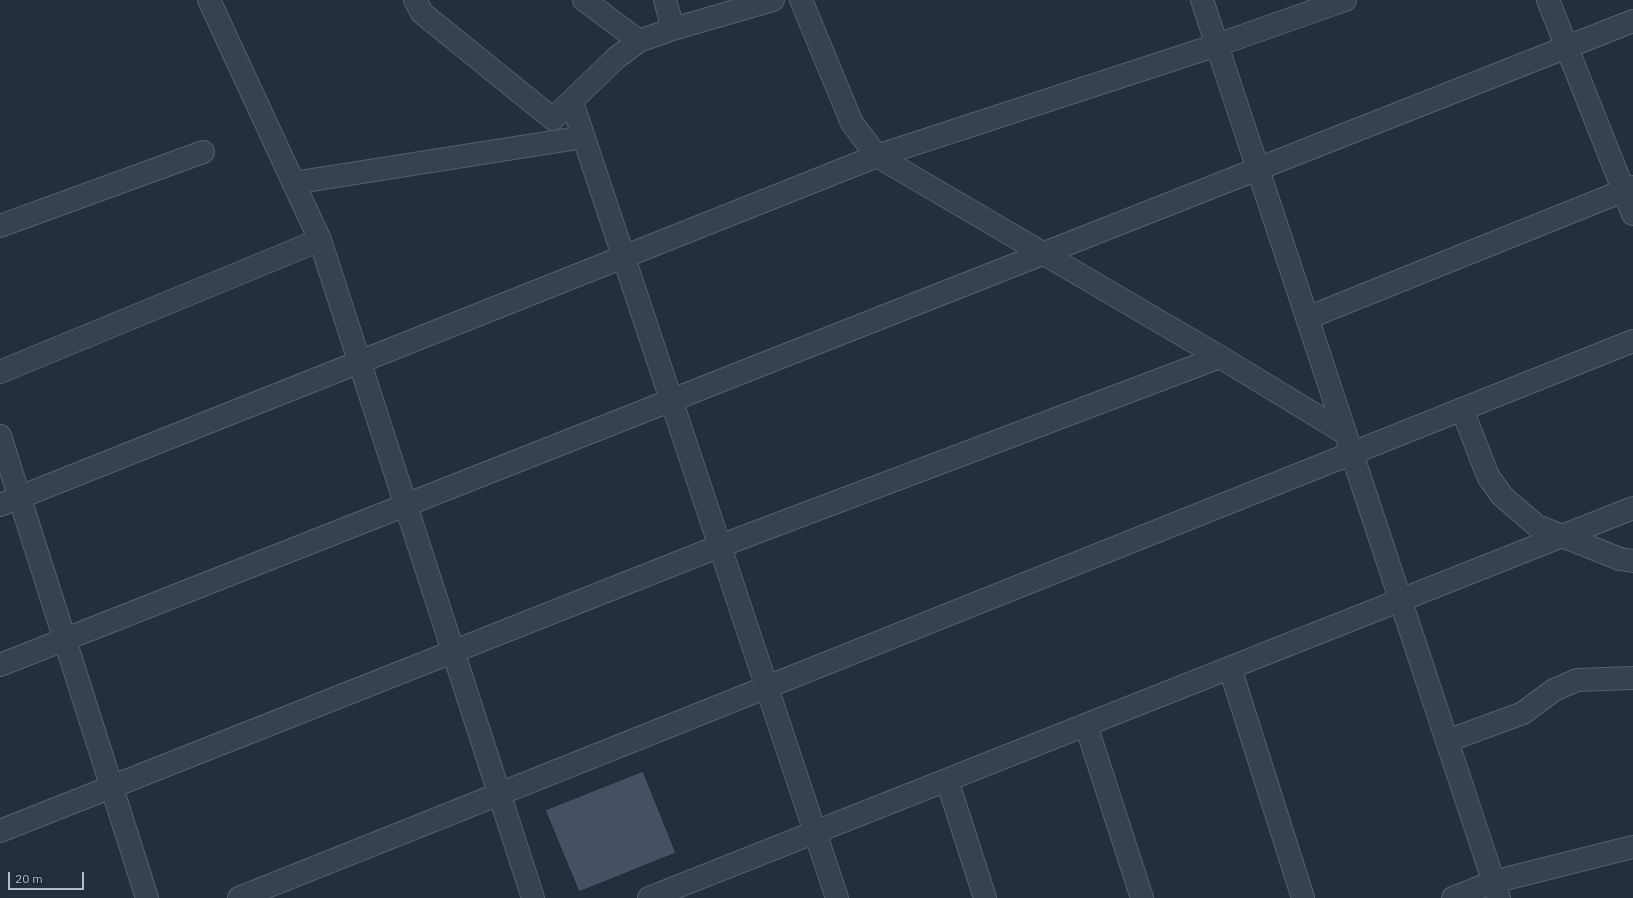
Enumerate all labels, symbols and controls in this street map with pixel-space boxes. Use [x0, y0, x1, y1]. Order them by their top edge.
scale bar [10, 864, 86, 890]
text: 20 m [15, 871, 43, 886]

